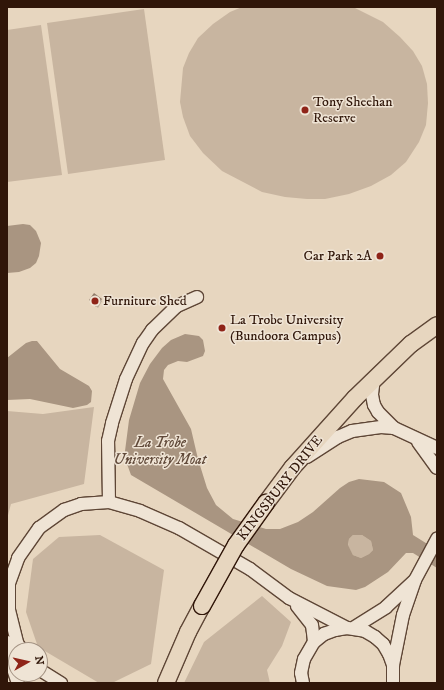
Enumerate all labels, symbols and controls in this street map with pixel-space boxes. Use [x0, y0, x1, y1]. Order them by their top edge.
place label: Tony Sheehan Reserve [313, 94, 393, 126]
marker: Tony Sheehan Reserve [300, 105, 310, 115]
place label: Car Park 2A [304, 248, 372, 264]
marker: Car Park 2A [375, 251, 385, 261]
place label: Furniture Shed [103, 293, 187, 309]
marker: Furniture Shed [90, 296, 100, 306]
place label: La Trobe University (Bundoora Campus) [230, 312, 344, 344]
marker: La Trobe University (Bundoora Campus) [217, 323, 227, 333]
street label: KINGSBURY DRIVE [234, 432, 326, 544]
water label: La Trobe University Moat [114, 433, 206, 468]
north arrow [8, 642, 48, 682]
text: N [31, 655, 46, 666]

